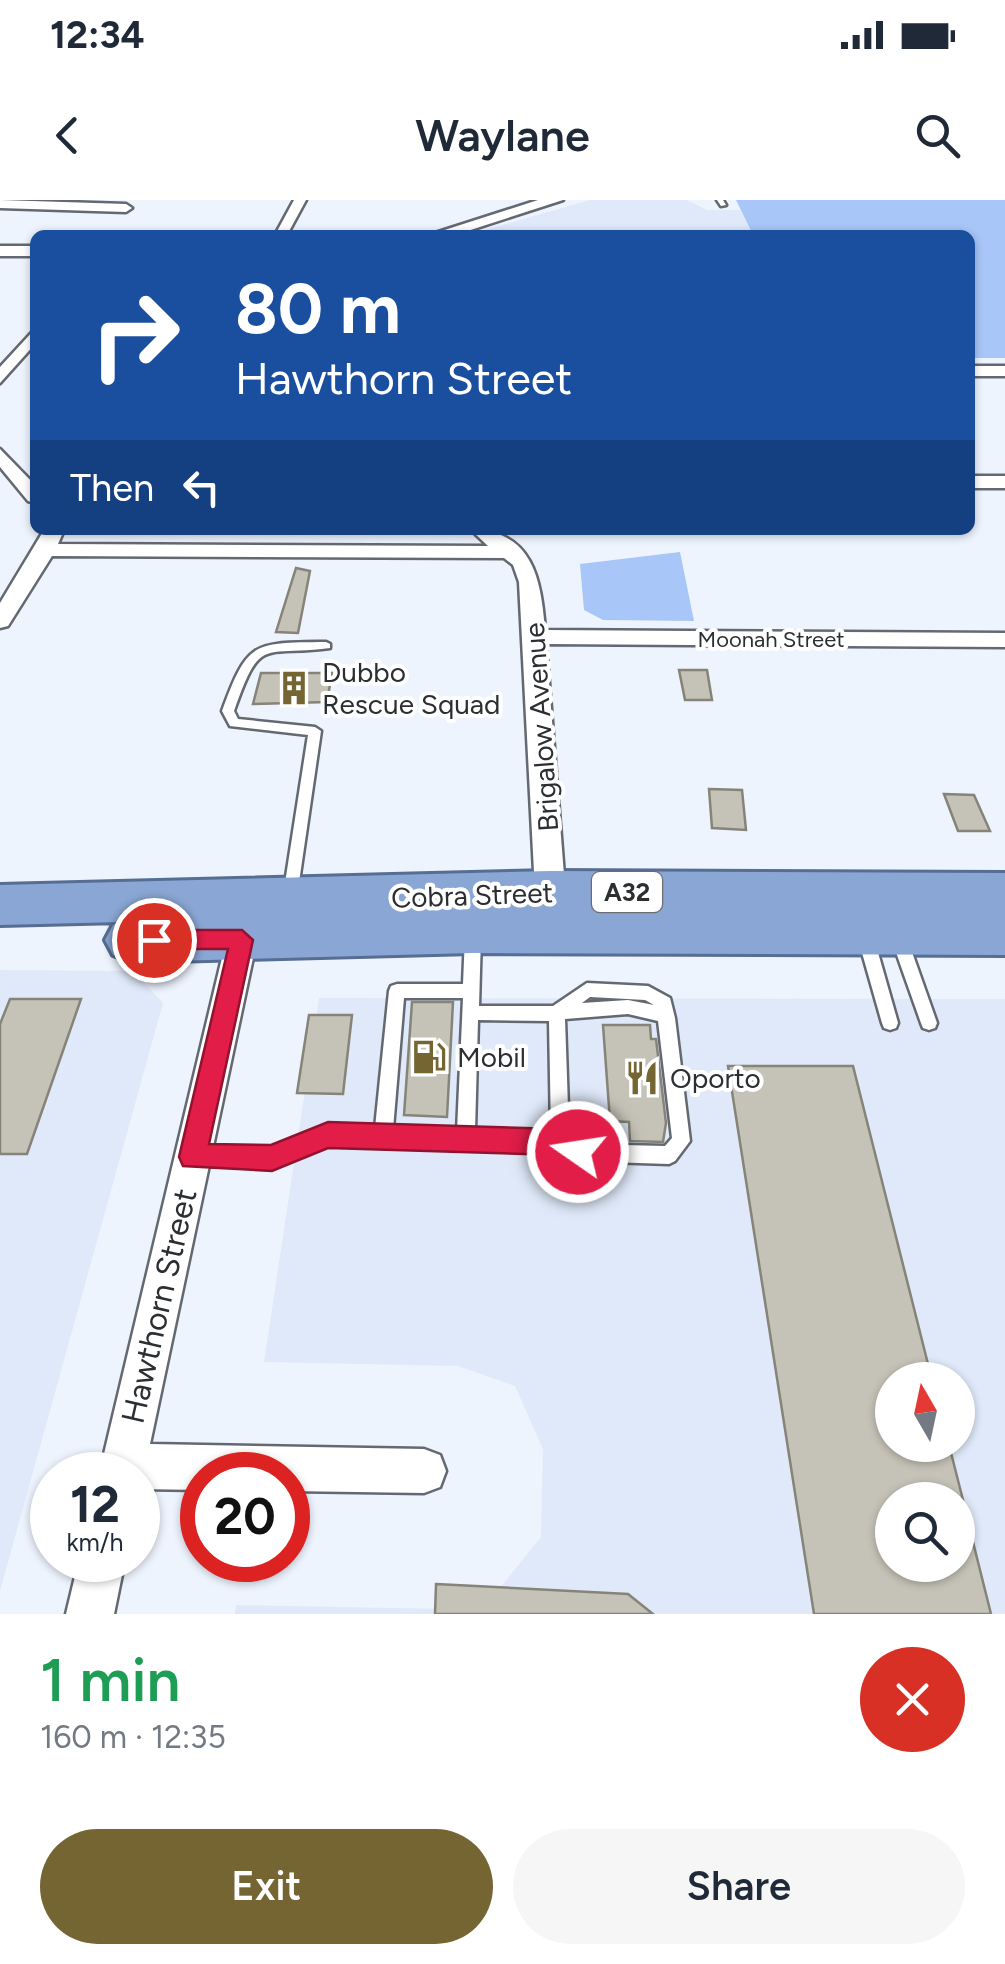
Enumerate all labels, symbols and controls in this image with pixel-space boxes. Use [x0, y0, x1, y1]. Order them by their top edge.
text: 12:34 [50, 12, 145, 58]
icon: back [40, 108, 95, 163]
text: Waylane [415, 108, 590, 162]
icon: search [910, 108, 965, 163]
text: 80 m [235, 266, 401, 351]
icon: right [70, 270, 200, 400]
text: Hawthorn Street [235, 351, 572, 405]
icon: left [174, 460, 229, 515]
text: Then [70, 465, 154, 511]
street label: Brigalow Avenue [517, 621, 565, 833]
street label: Moonah Street [698, 626, 844, 653]
place label: Dubbo Rescue Squad [322, 655, 501, 721]
building icon: Dubbo Rescue Squad [275, 669, 313, 707]
road number: A32 [592, 872, 662, 912]
street label: Cobra Street [391, 875, 553, 915]
pin [112, 898, 197, 983]
icon: arrive [127, 913, 182, 968]
fuel station icon: Mobil [410, 1038, 448, 1076]
place label: Mobil [457, 1040, 526, 1074]
restaurant icon: Oporto [623, 1059, 661, 1097]
place label: Oporto [670, 1061, 761, 1095]
position arrow [526, 1100, 630, 1204]
street label: Hawthorn Street [114, 1185, 204, 1427]
north arrow [875, 1362, 975, 1462]
map controls [875, 1362, 975, 1582]
speed limit sign: 20 [180, 1452, 310, 1582]
text: 12 [70, 1474, 120, 1535]
button: search [875, 1482, 975, 1582]
text: km/h [66, 1527, 124, 1557]
text: 1 min [40, 1644, 180, 1716]
button: close [860, 1647, 965, 1752]
text: 160 m · 12:35 [40, 1718, 226, 1756]
button: Exit [40, 1829, 493, 1944]
button: Share [513, 1829, 965, 1944]

